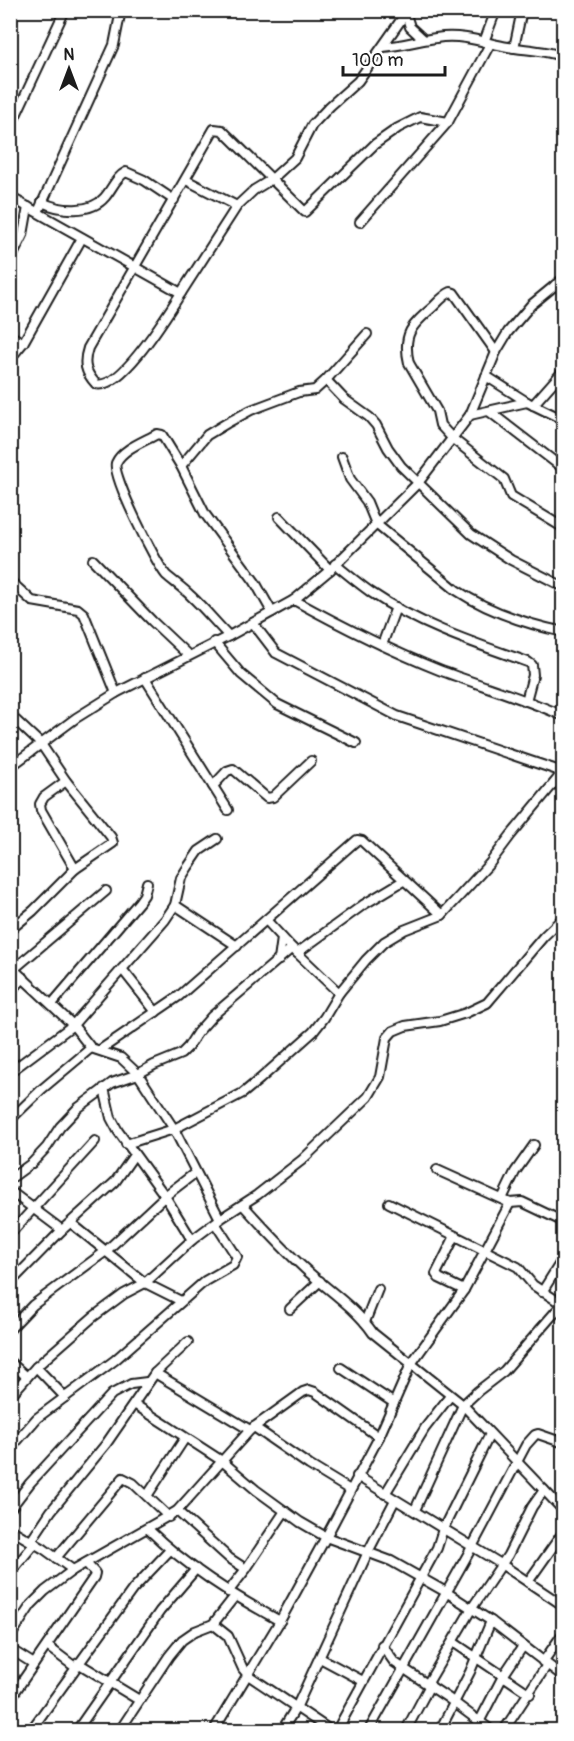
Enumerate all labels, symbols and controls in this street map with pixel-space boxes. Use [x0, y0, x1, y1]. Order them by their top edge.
north arrow [39, 39, 99, 99]
scale bar [343, 39, 445, 77]
text: N [64, 45, 75, 65]
text: 100 m [352, 49, 404, 72]

